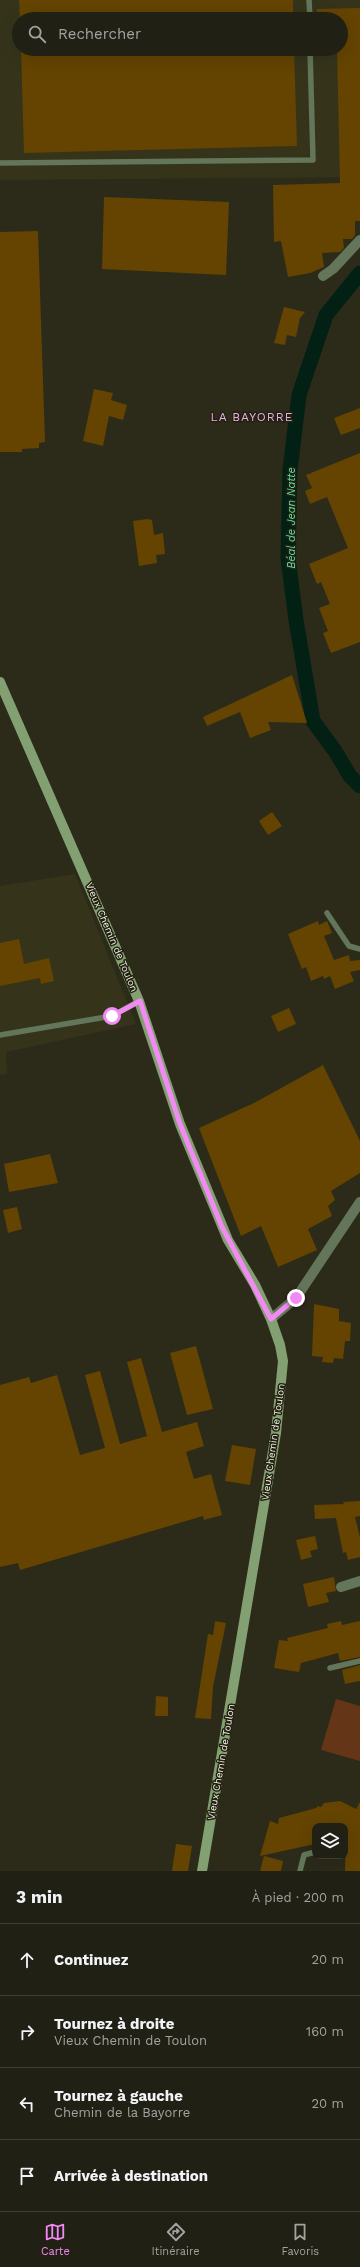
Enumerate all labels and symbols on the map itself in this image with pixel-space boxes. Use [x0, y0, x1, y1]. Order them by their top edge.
district label: LA BAYORRE [211, 410, 293, 424]
water label: Béal de Jean Natte [285, 467, 298, 569]
street label: Vieux Chemin de Toulon [84, 881, 140, 993]
route start [103, 1007, 121, 1025]
route end [287, 1289, 305, 1307]
street label: Vieux Chemin de Toulon [259, 1383, 287, 1501]
street label: Vieux Chemin de Toulon [205, 1703, 237, 1821]

